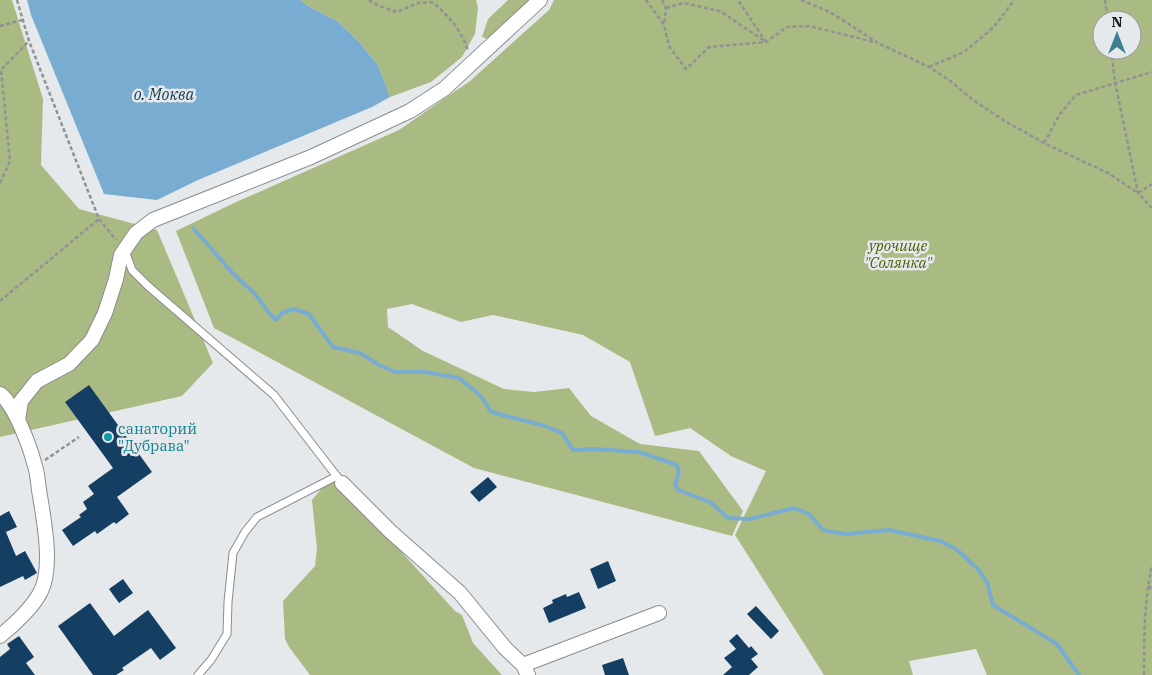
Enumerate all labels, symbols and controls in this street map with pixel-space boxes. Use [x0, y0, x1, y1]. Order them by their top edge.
north arrow [1092, 10, 1142, 60]
text: N [1111, 13, 1123, 31]
water label: о. Моква [134, 84, 195, 104]
park label: урочище "Солянка" [864, 236, 933, 272]
place label: санаторий "Дубрава" [118, 419, 197, 455]
marker: санаторий "Дубрава" [102, 431, 114, 443]

